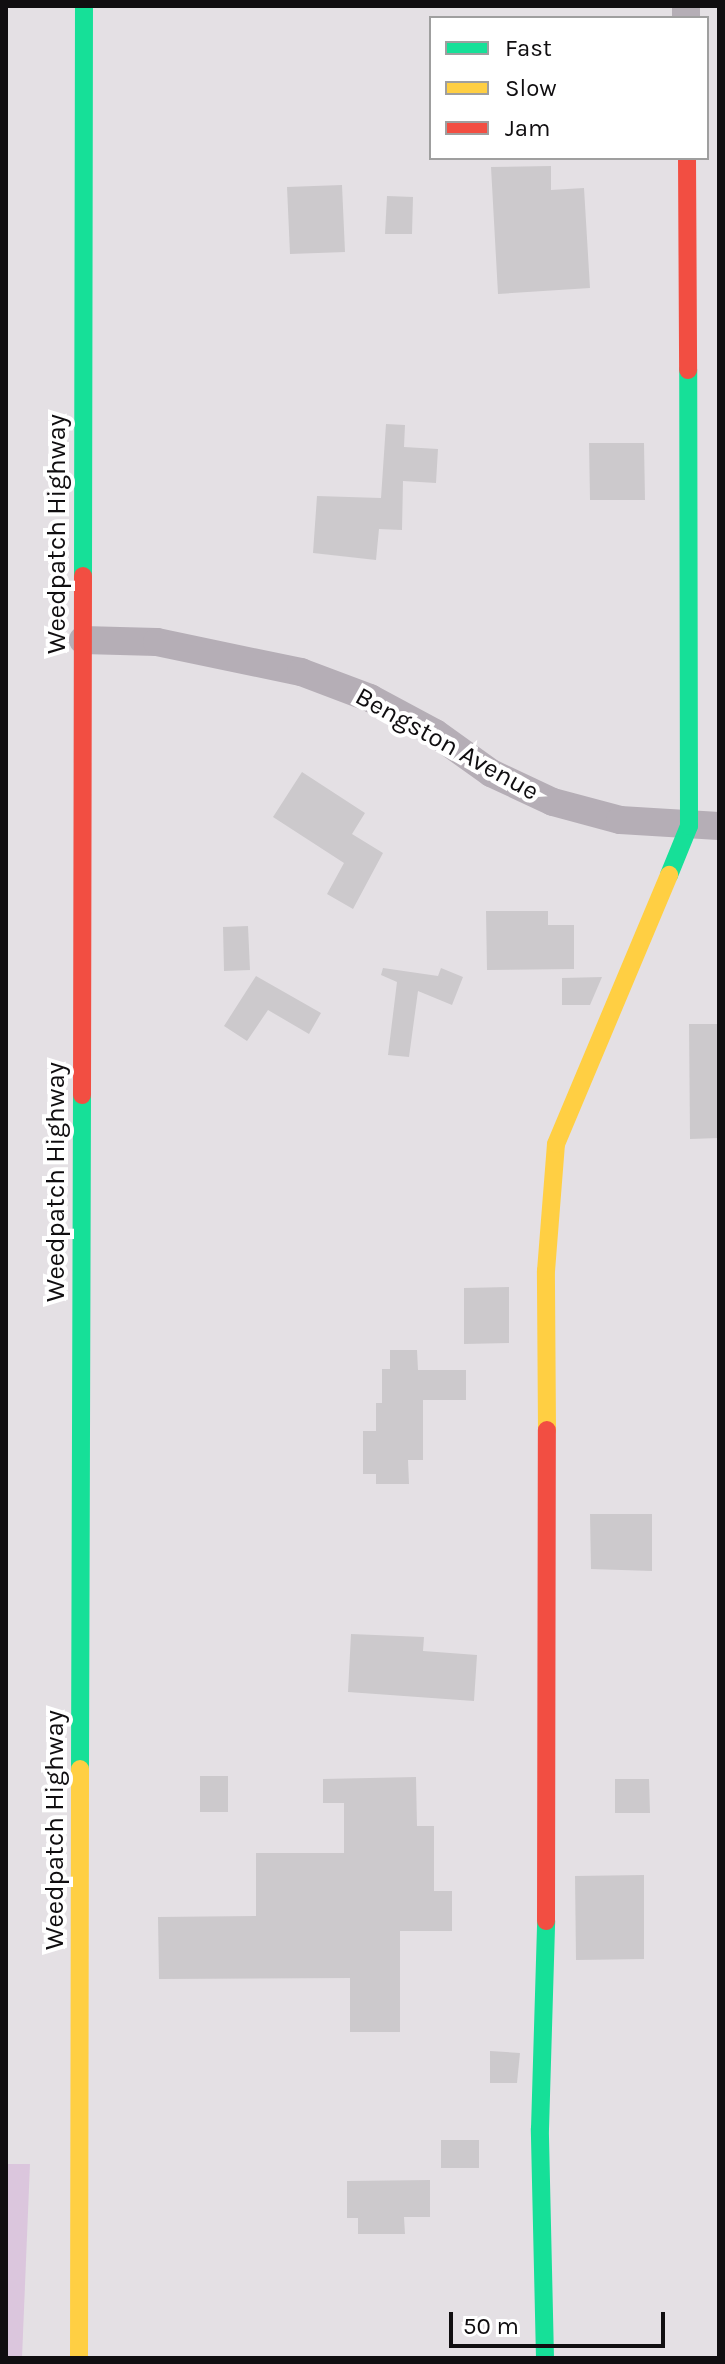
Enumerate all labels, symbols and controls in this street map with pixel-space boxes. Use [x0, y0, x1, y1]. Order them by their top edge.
legend [429, 16, 709, 160]
text: Fast [505, 34, 552, 62]
text: Slow [505, 74, 557, 102]
text: Jam [505, 114, 550, 142]
street label: Weedpatch Highway [41, 414, 73, 654]
street label: Bengston Avenue [350, 681, 544, 807]
street label: Weedpatch Highway [40, 1062, 72, 1302]
street label: Weedpatch Highway [39, 1710, 71, 1950]
scale bar [453, 2296, 669, 2346]
text: 50 m [463, 2312, 519, 2340]

